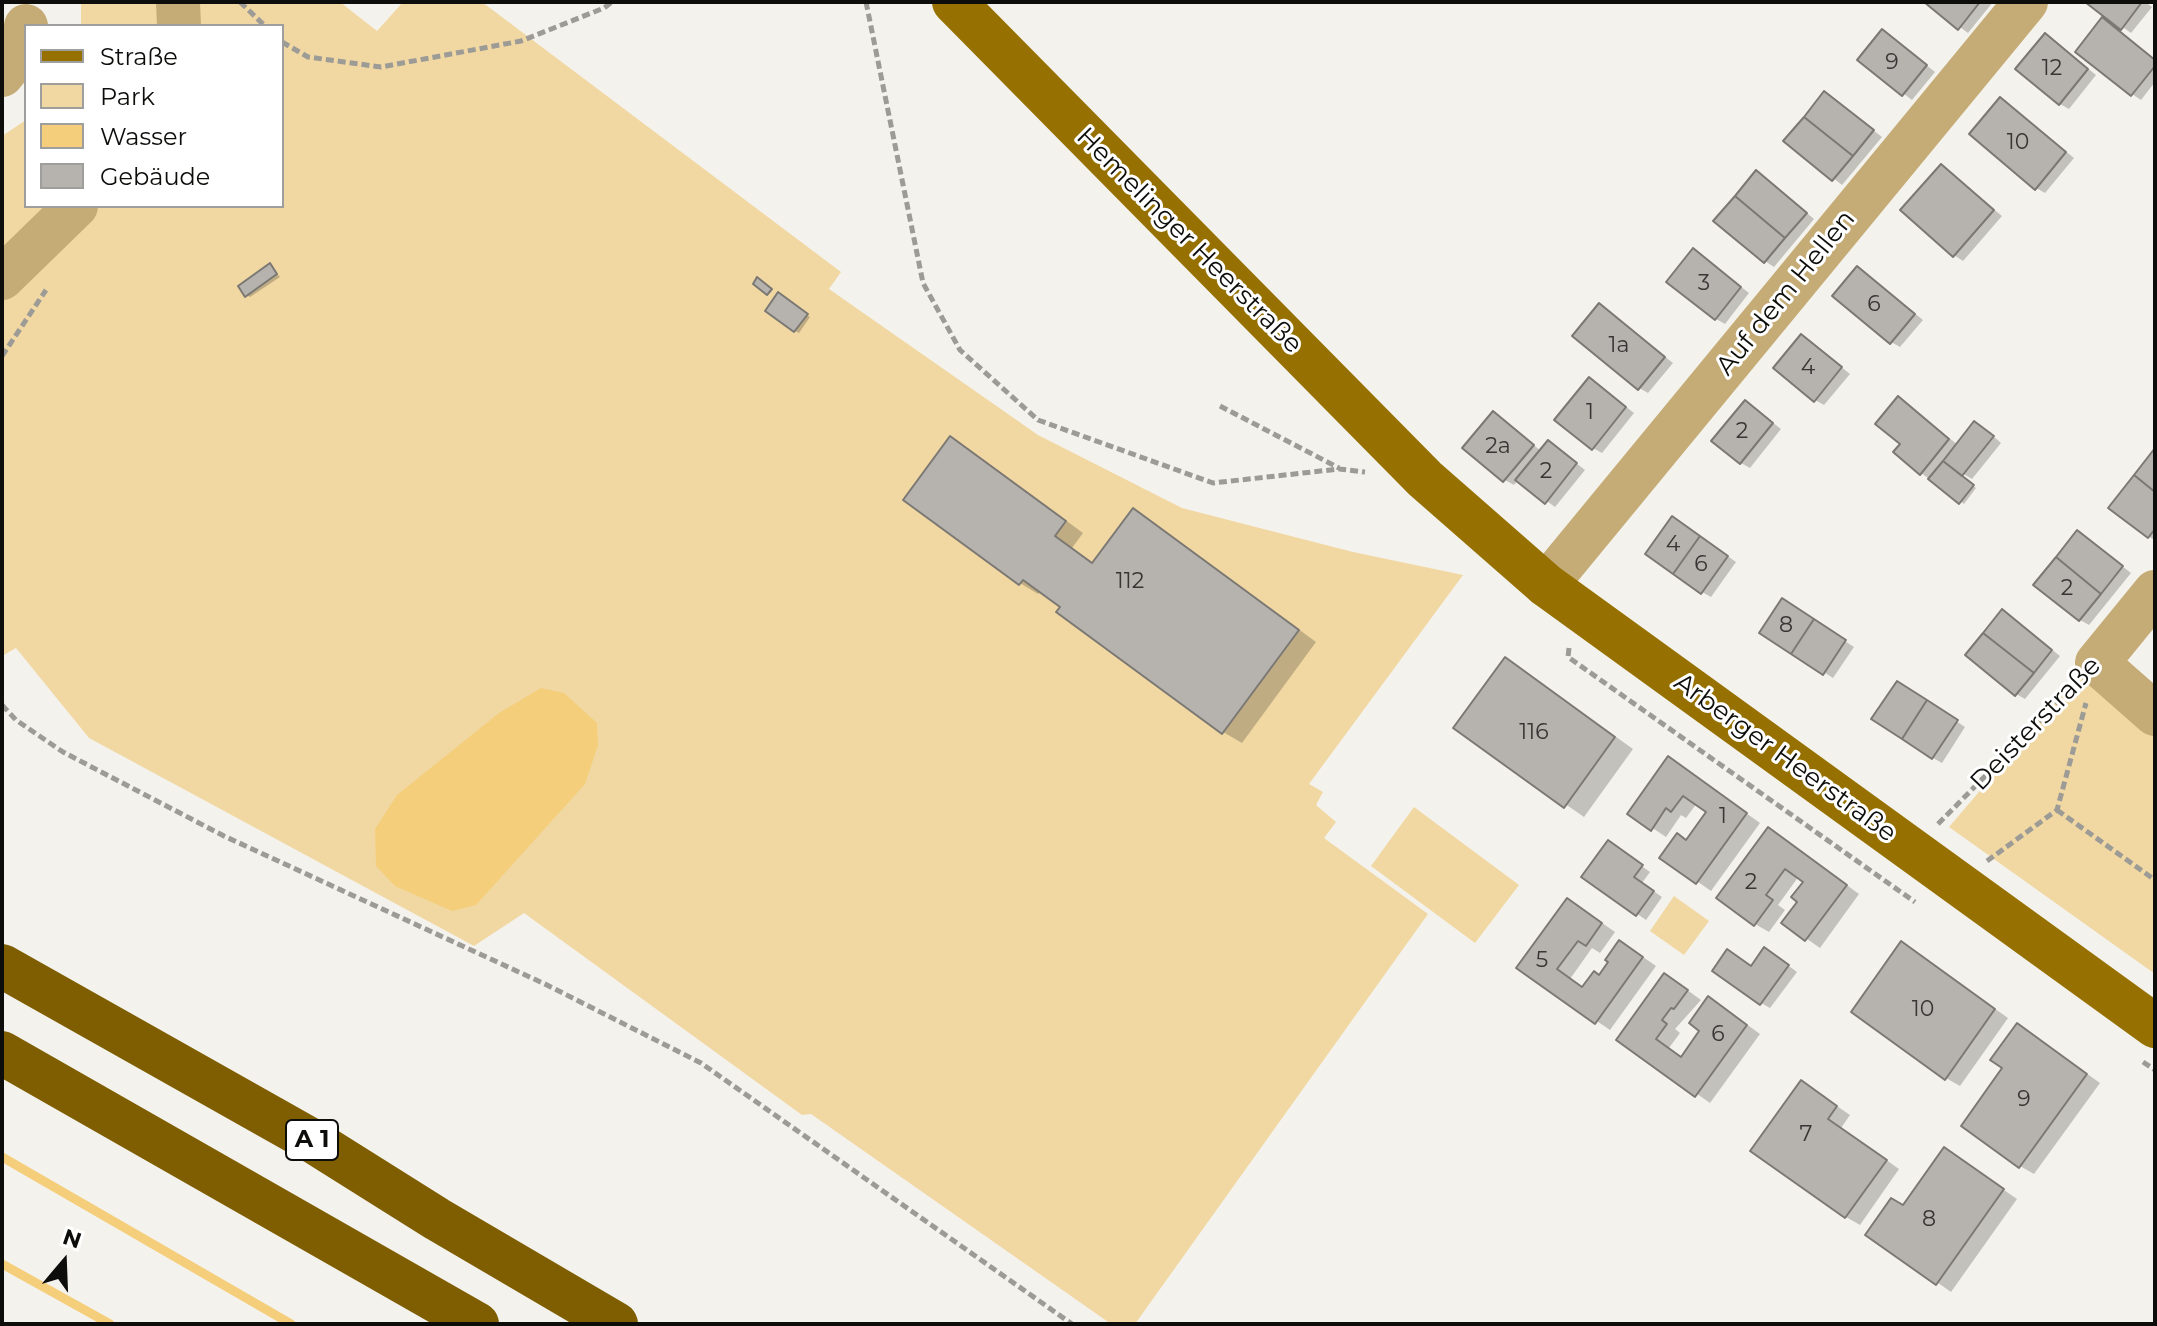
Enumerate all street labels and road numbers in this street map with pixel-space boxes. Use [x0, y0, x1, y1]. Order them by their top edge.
street label: Hemelinger Heerstraße [1070, 122, 1308, 360]
street label: Auf dem Hellen [1710, 204, 1862, 382]
street label: Deisterstraße [1964, 651, 2108, 797]
street label: Arberger Heerstraße [1668, 667, 1902, 849]
road number: A 1 [286, 1120, 338, 1160]

